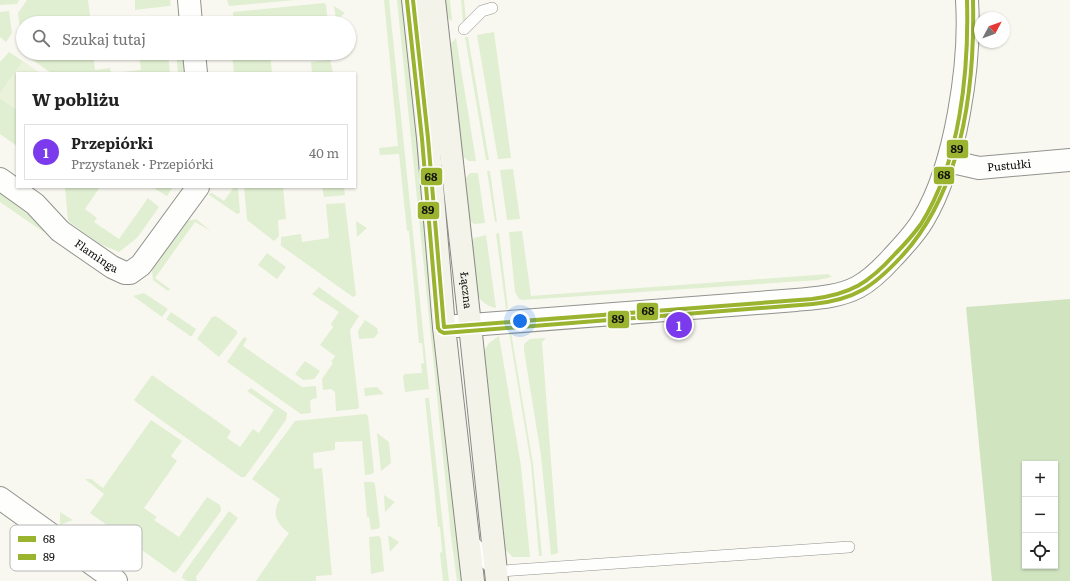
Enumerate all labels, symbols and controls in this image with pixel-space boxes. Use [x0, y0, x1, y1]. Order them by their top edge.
north arrow [974, 12, 1010, 48]
search box [16, 16, 356, 60]
icon: search [30, 27, 52, 49]
text: Szukaj tutaj [62, 27, 146, 50]
text: W pobliżu [32, 86, 120, 111]
text: Przepiórki [71, 131, 153, 154]
line badge: 89 [946, 139, 969, 159]
text: 89 [951, 140, 963, 156]
text: 1 [43, 143, 49, 162]
text: 40 m [309, 143, 339, 162]
text: Przystanek · Przepiórki [71, 154, 214, 173]
street label: Pustułki [986, 154, 1032, 174]
line badge: 68 [933, 166, 955, 185]
text: 68 [938, 166, 951, 182]
line badge: 68 [420, 167, 443, 186]
text: 68 [425, 168, 438, 184]
line badge: 89 [417, 201, 440, 220]
text: 89 [422, 201, 434, 217]
street label: Flaminga [72, 235, 121, 276]
street label: Łączna [457, 271, 477, 309]
line badge: 68 [636, 302, 659, 321]
text: 68 [642, 302, 655, 318]
line badge: 89 [607, 310, 630, 329]
text: 89 [612, 310, 624, 326]
pin: 1 [666, 310, 692, 340]
your location [510, 311, 530, 331]
map controls [1022, 461, 1058, 569]
button: + [1022, 461, 1058, 497]
button: − [1022, 497, 1058, 533]
legend [10, 525, 142, 571]
text: 68 [43, 530, 55, 546]
button: locate [1022, 533, 1058, 569]
text: 89 [43, 548, 55, 564]

